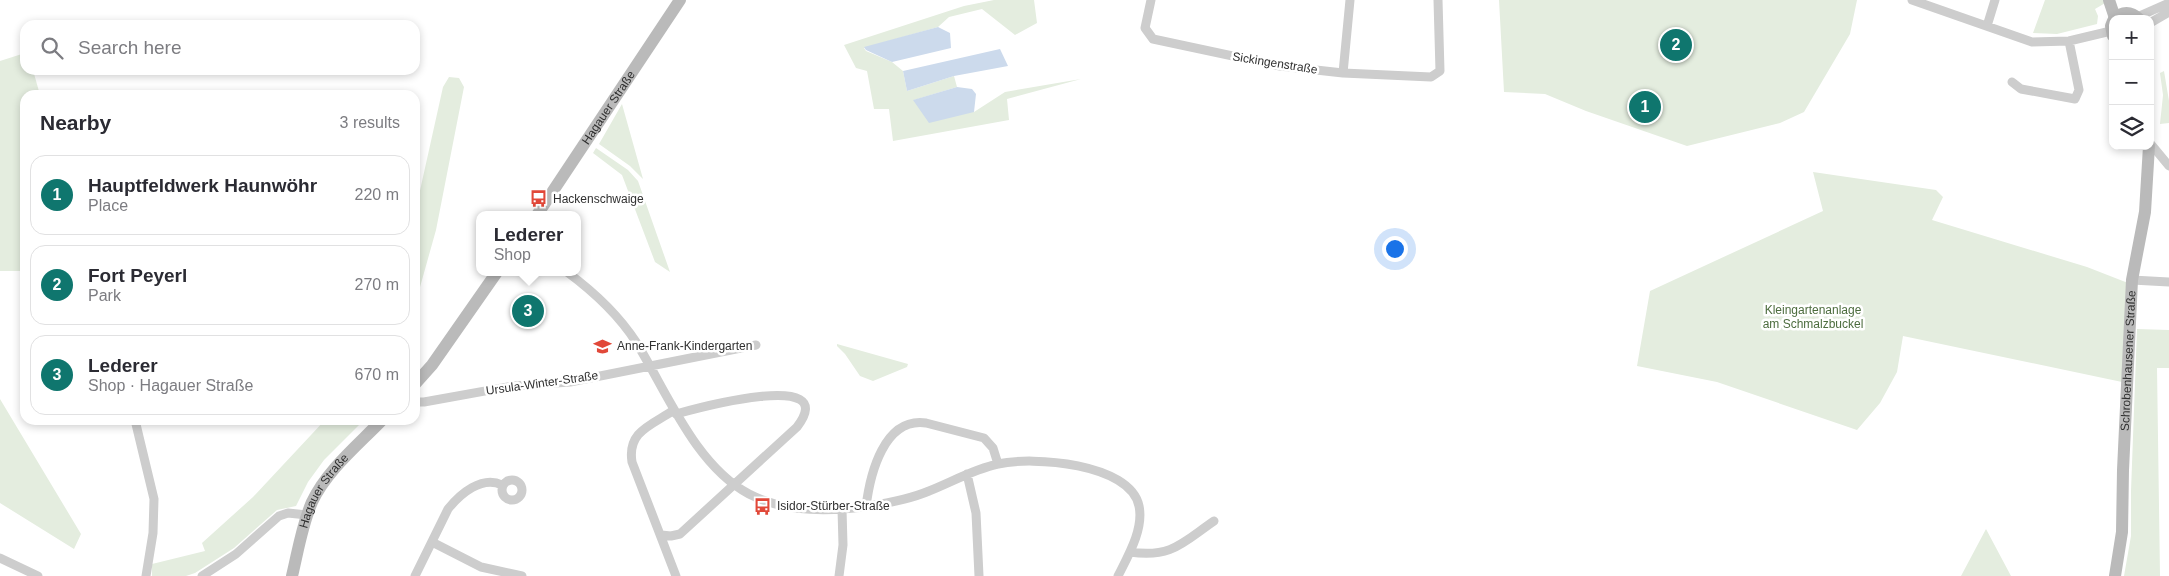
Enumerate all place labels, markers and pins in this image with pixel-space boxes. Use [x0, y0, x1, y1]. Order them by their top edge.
pin: 2 [1660, 26, 1692, 64]
pin: 1 [1629, 88, 1661, 126]
bus stop icon: Hackenschwaige [529, 189, 549, 209]
place label: Hackenschwaige [553, 192, 644, 206]
pin: 3 [512, 292, 544, 330]
school or university icon: Anne-Frank-Kindergarten [593, 336, 613, 356]
place label: Anne-Frank-Kindergarten [617, 339, 752, 353]
bus stop icon: Isidor-Stürber-Straße [753, 496, 773, 516]
place label: Isidor-Stürber-Straße [777, 499, 890, 513]

